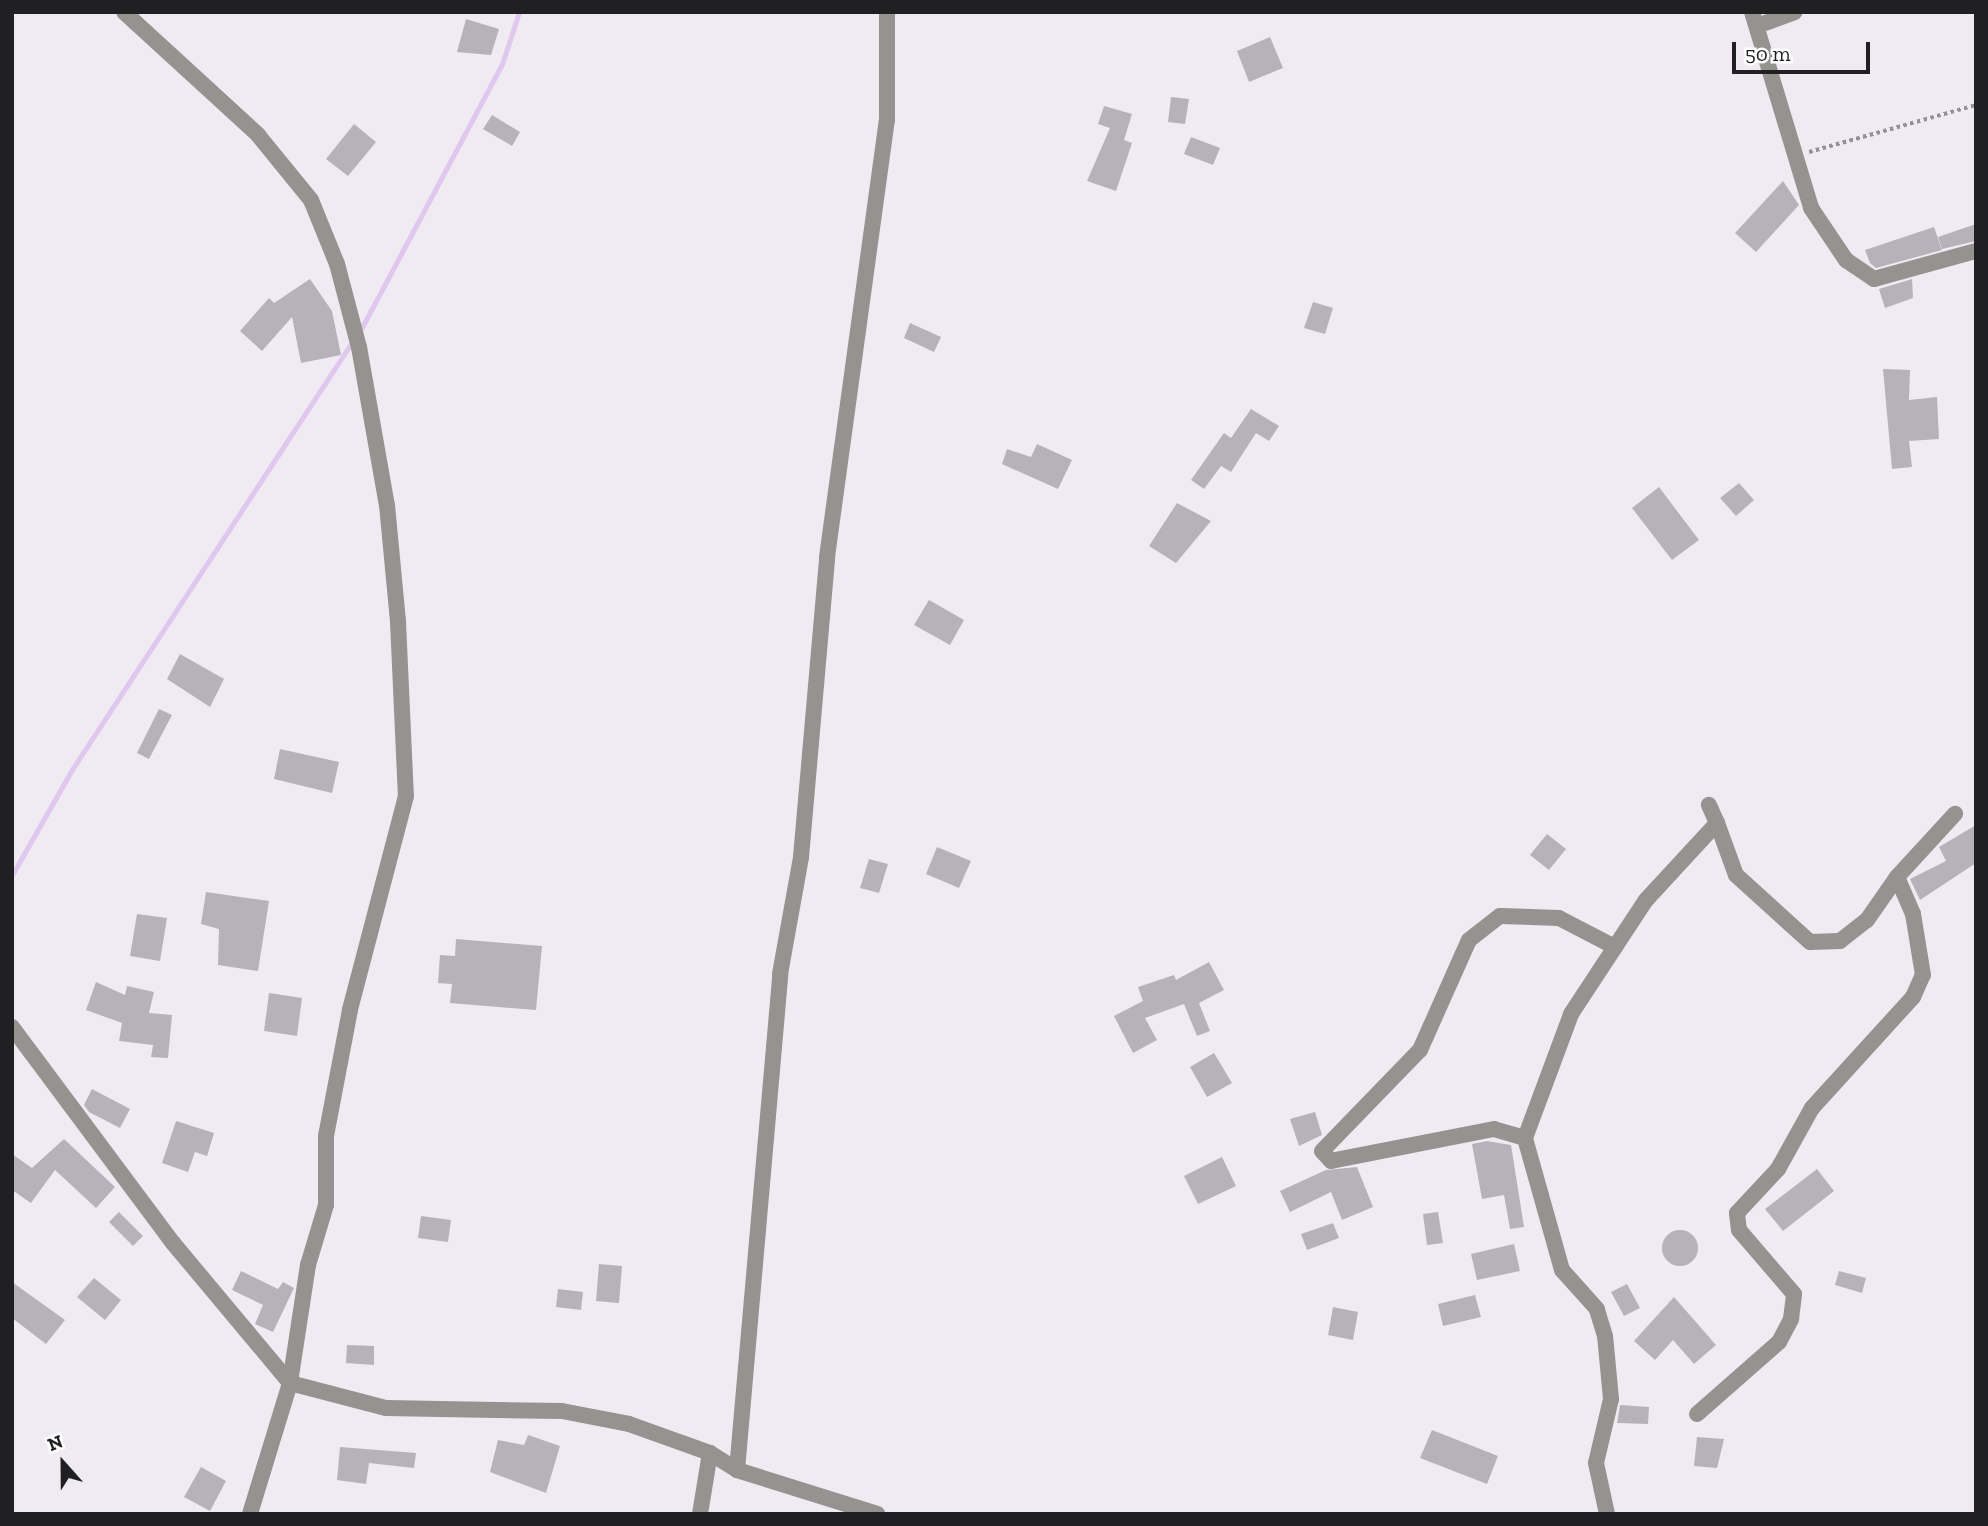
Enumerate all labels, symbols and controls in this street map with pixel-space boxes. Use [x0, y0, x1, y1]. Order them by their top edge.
scale bar [1736, 28, 1874, 72]
text: 50 m [1745, 41, 1791, 66]
north arrow [28, 1428, 98, 1498]
text: N [44, 1430, 66, 1456]

